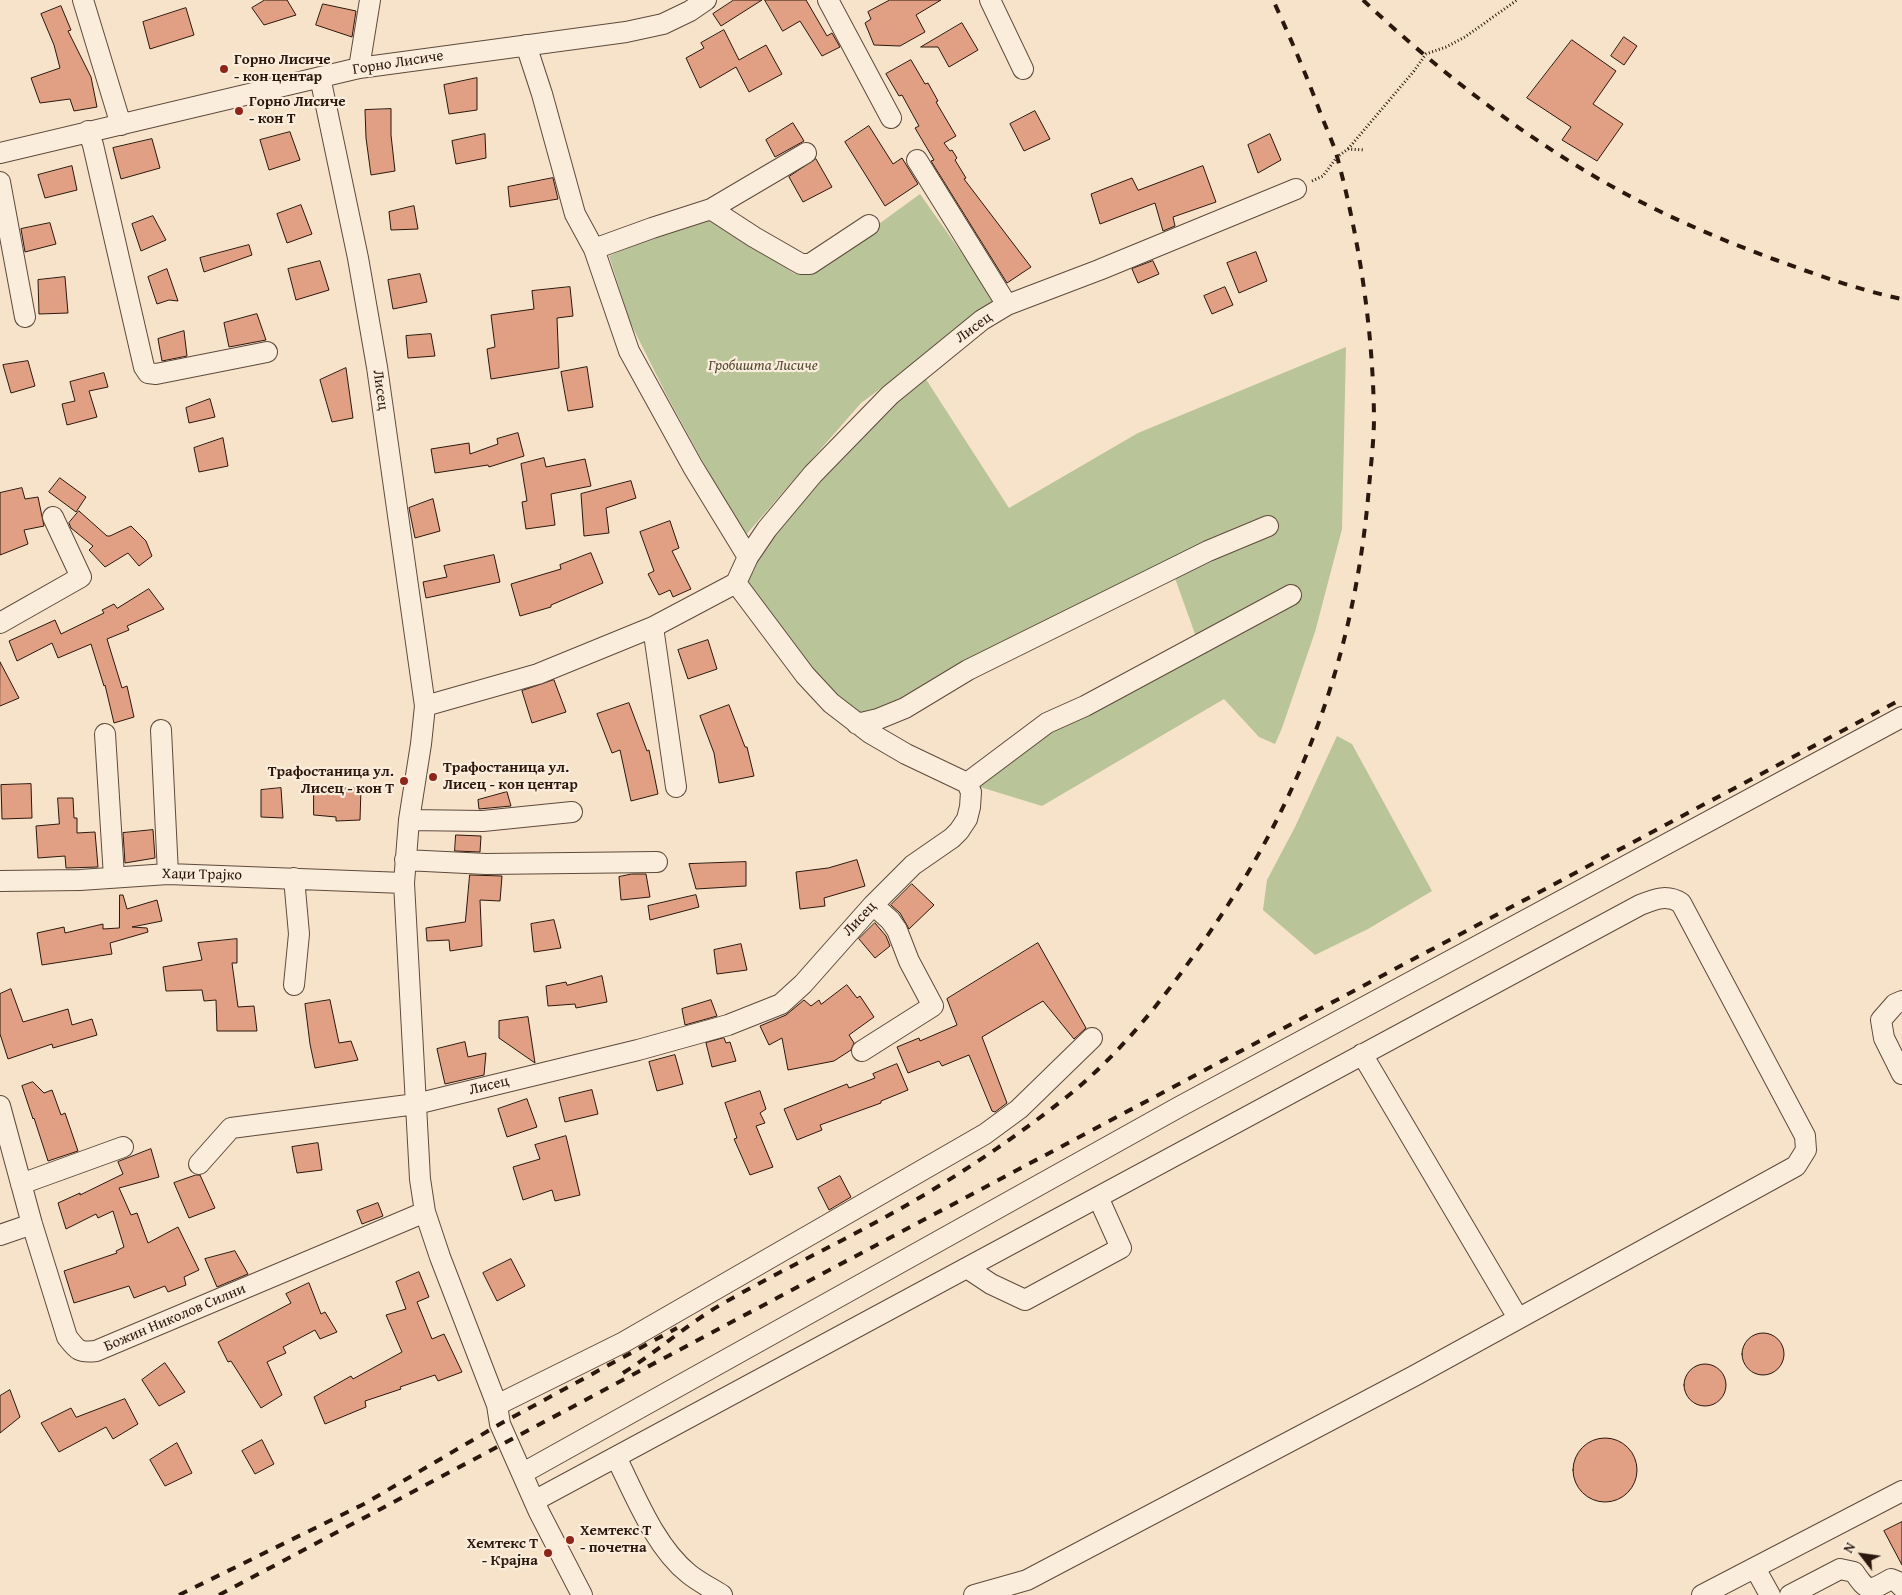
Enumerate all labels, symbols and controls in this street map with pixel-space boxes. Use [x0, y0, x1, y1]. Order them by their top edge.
street label: Горно Лисиче [351, 47, 445, 79]
place label: Горно Лисиче - кон центар [234, 51, 331, 86]
marker: Горно Лисиче - кон центар [218, 63, 230, 75]
place label: Горно Лисиче - кон Т [249, 93, 346, 128]
marker: Горно Лисиче - кон Т [233, 105, 245, 117]
street label: Лисец [952, 309, 996, 347]
park label: Гробишта Лисиче [708, 357, 818, 375]
street label: Лисец [368, 369, 392, 411]
place label: Трафостаница ул. Лисец - кон центар [443, 759, 578, 794]
place label: Трафостаница ул. Лисец - кон Т [268, 763, 394, 798]
marker: Трафостаница ул. Лисец - кон центар [427, 771, 439, 783]
marker: Трафостаница ул. Лисец - кон Т [398, 775, 410, 787]
street label: Хаџи Трајко [162, 865, 242, 885]
street label: Лисец [840, 898, 880, 940]
street label: Лисец [467, 1072, 511, 1100]
street label: Божин Николов Силни [102, 1280, 248, 1356]
place label: Хемтекс Т - почетна [580, 1522, 651, 1557]
north arrow [1837, 1530, 1887, 1580]
marker: Хемтекс Т - почетна [564, 1534, 576, 1546]
place label: Хемтекс Т - Крајна [467, 1535, 538, 1570]
text: N [1838, 1538, 1860, 1557]
marker: Хемтекс Т - Крајна [542, 1547, 554, 1559]

